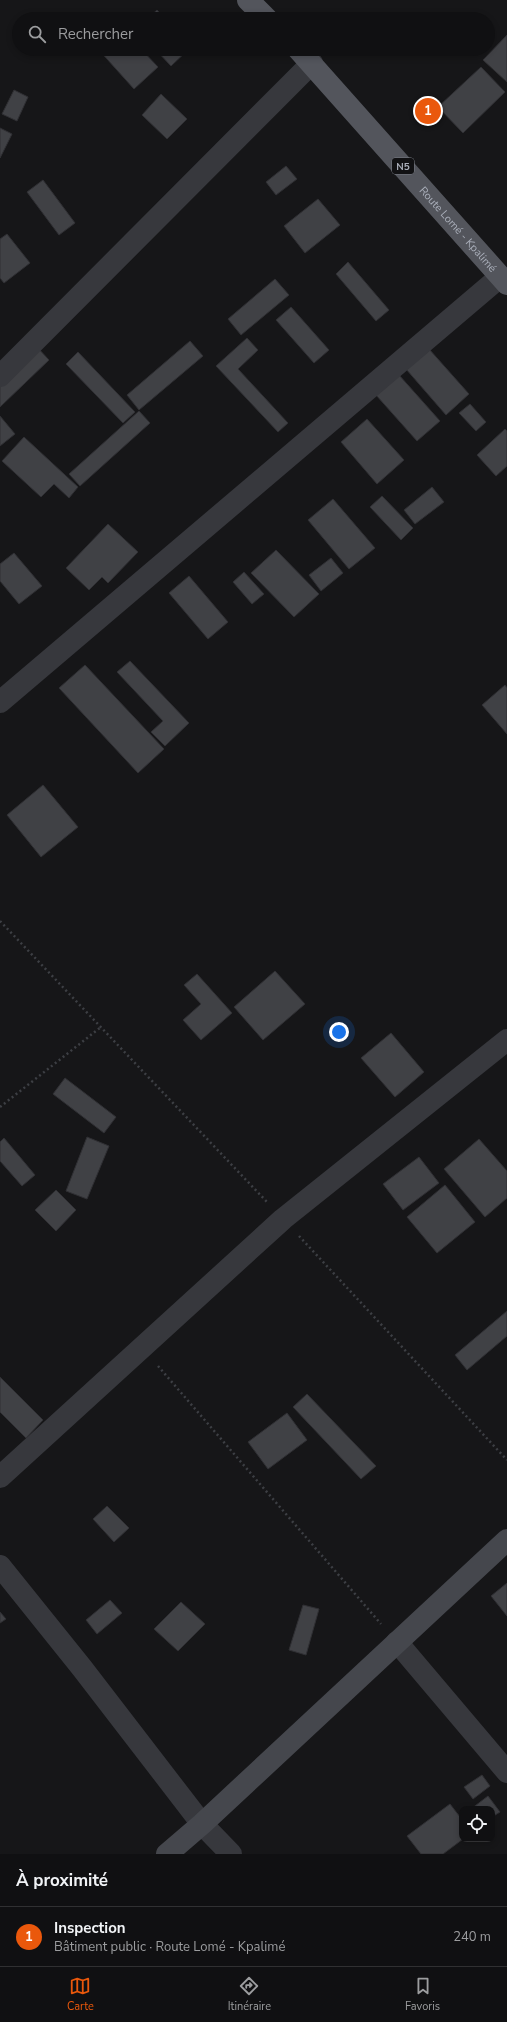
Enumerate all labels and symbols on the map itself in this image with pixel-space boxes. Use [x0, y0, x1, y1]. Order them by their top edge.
pin: 1 [415, 96, 441, 126]
road number: N5 [392, 158, 414, 174]
street label: Route Lomé - Kpalimé [416, 183, 500, 276]
your location [329, 1022, 349, 1042]

